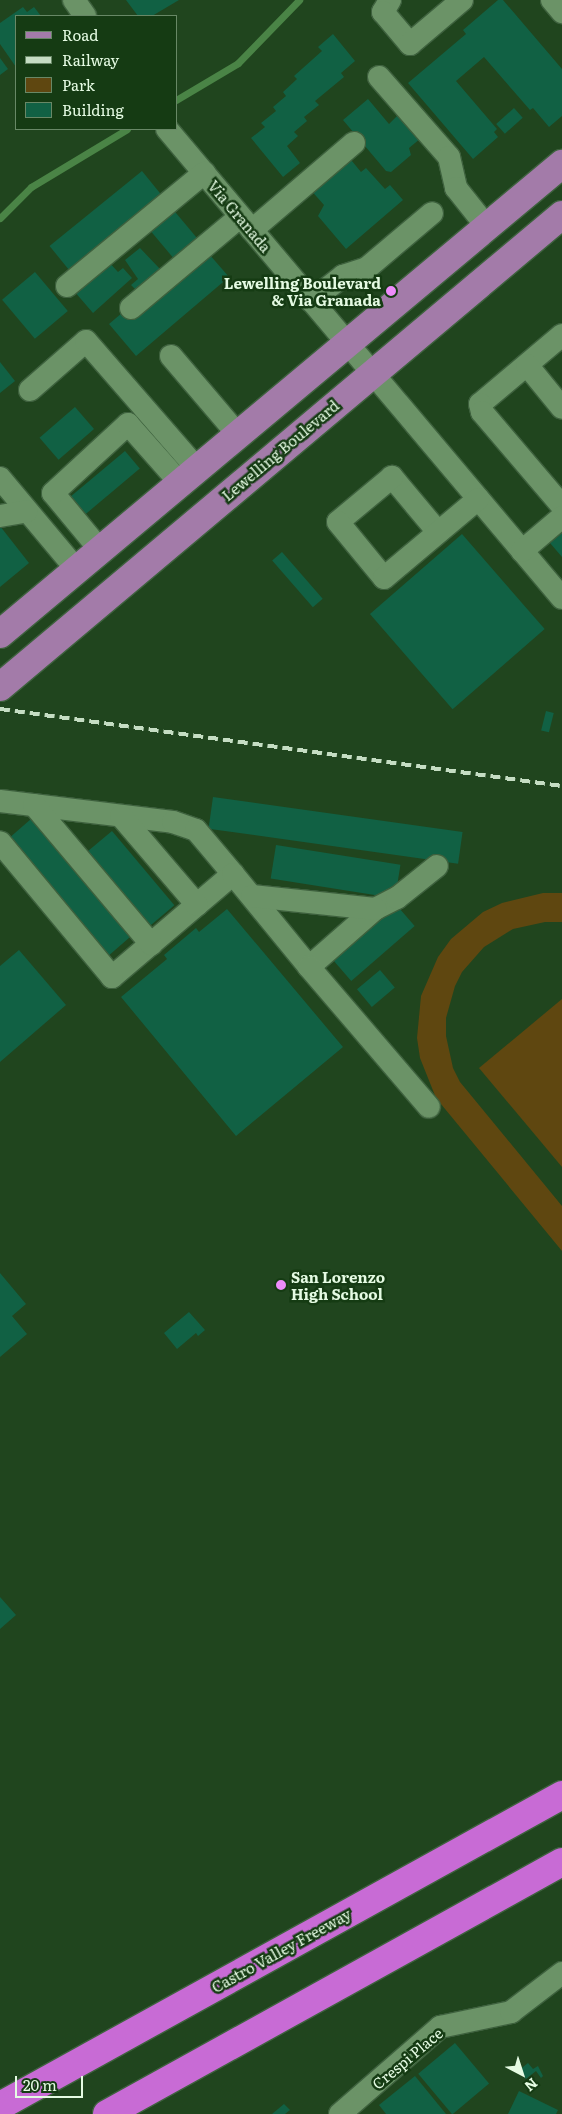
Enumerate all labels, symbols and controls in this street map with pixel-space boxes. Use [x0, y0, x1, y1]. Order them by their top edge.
legend [15, 15, 178, 130]
text: Road [62, 23, 98, 46]
text: Railway [62, 48, 119, 71]
text: Park [62, 73, 95, 96]
text: Building [62, 98, 124, 121]
street label: Via Granada [205, 176, 275, 256]
place label: Lewelling Boulevard & Via Granada [224, 273, 381, 308]
marker: Lewelling Boulevard & Via Granada [385, 285, 397, 297]
street label: Lewelling Boulevard [218, 396, 342, 504]
place label: San Lorenzo High School [291, 1267, 385, 1302]
marker: San Lorenzo High School [275, 1279, 287, 1291]
street label: Castro Valley Freeway [208, 1904, 354, 1996]
street label: Crespi Place [368, 2023, 446, 2093]
north arrow [497, 2049, 547, 2099]
scale bar [18, 2066, 85, 2098]
text: 20 m [23, 2073, 57, 2096]
text: N [521, 2074, 543, 2097]

